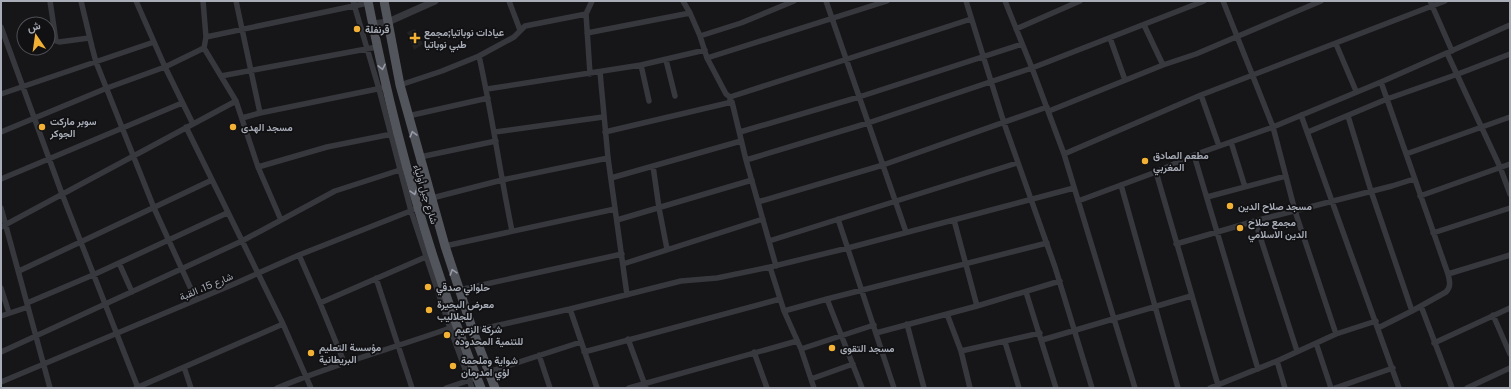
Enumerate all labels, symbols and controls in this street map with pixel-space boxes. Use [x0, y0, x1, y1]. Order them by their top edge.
north arrow [16, 16, 56, 56]
text: ش [26, 19, 42, 35]
place label: قرنفلة [365, 23, 390, 36]
marker: قرنفلة [352, 24, 362, 34]
place label: عيادات نوباتيا;مجمع طبي نوباتيا [424, 26, 504, 53]
marker: عيادات نوباتيا;مجمع طبي نوباتيا [409, 32, 421, 44]
one-way arrow [377, 63, 385, 70]
place label: سوبر ماركت الجوكر [49, 115, 97, 140]
place label: مسجد الهدى [241, 121, 293, 134]
marker: سوبر ماركت الجوكر [37, 122, 47, 132]
marker: مسجد الهدى [228, 122, 238, 132]
one-way arrow [409, 131, 418, 138]
place label: مطعم الصادق المغربي [1153, 149, 1209, 176]
marker: مطعم الصادق المغربي [1140, 156, 1150, 166]
street label: شارع جبل أولياء [410, 163, 441, 226]
one-way arrow [409, 189, 418, 196]
place label: مسجد صلاح الدين [1238, 200, 1313, 214]
marker: مسجد صلاح الدين [1225, 201, 1235, 211]
place label: مجمع صلاح الدين الاسلامي [1248, 216, 1307, 243]
marker: مجمع صلاح الدين الاسلامي [1235, 223, 1245, 233]
street label: شارع 15، القبة [177, 269, 235, 304]
one-way arrow [449, 269, 458, 276]
place label: حلواني صدقي [436, 281, 490, 296]
marker: حلواني صدقي [423, 282, 433, 292]
place label: معرض البحيرة للجلاليب [437, 298, 495, 323]
marker: معرض البحيرة للجلاليب [424, 305, 434, 315]
place label: شركة الزعيم للتنمية المحدوده [455, 323, 523, 348]
marker: شركة الزعيم للتنمية المحدوده [442, 330, 452, 340]
place label: مؤسسة التعليم البريطانية [319, 341, 382, 366]
place label: مسجد التقوى [840, 342, 895, 355]
marker: مسجد التقوى [827, 343, 837, 353]
marker: مؤسسة التعليم البريطانية [306, 348, 316, 358]
place label: شواية وملحمة لؤي امدرمان [461, 354, 518, 381]
marker: شواية وملحمة لؤي امدرمان [448, 361, 458, 371]

